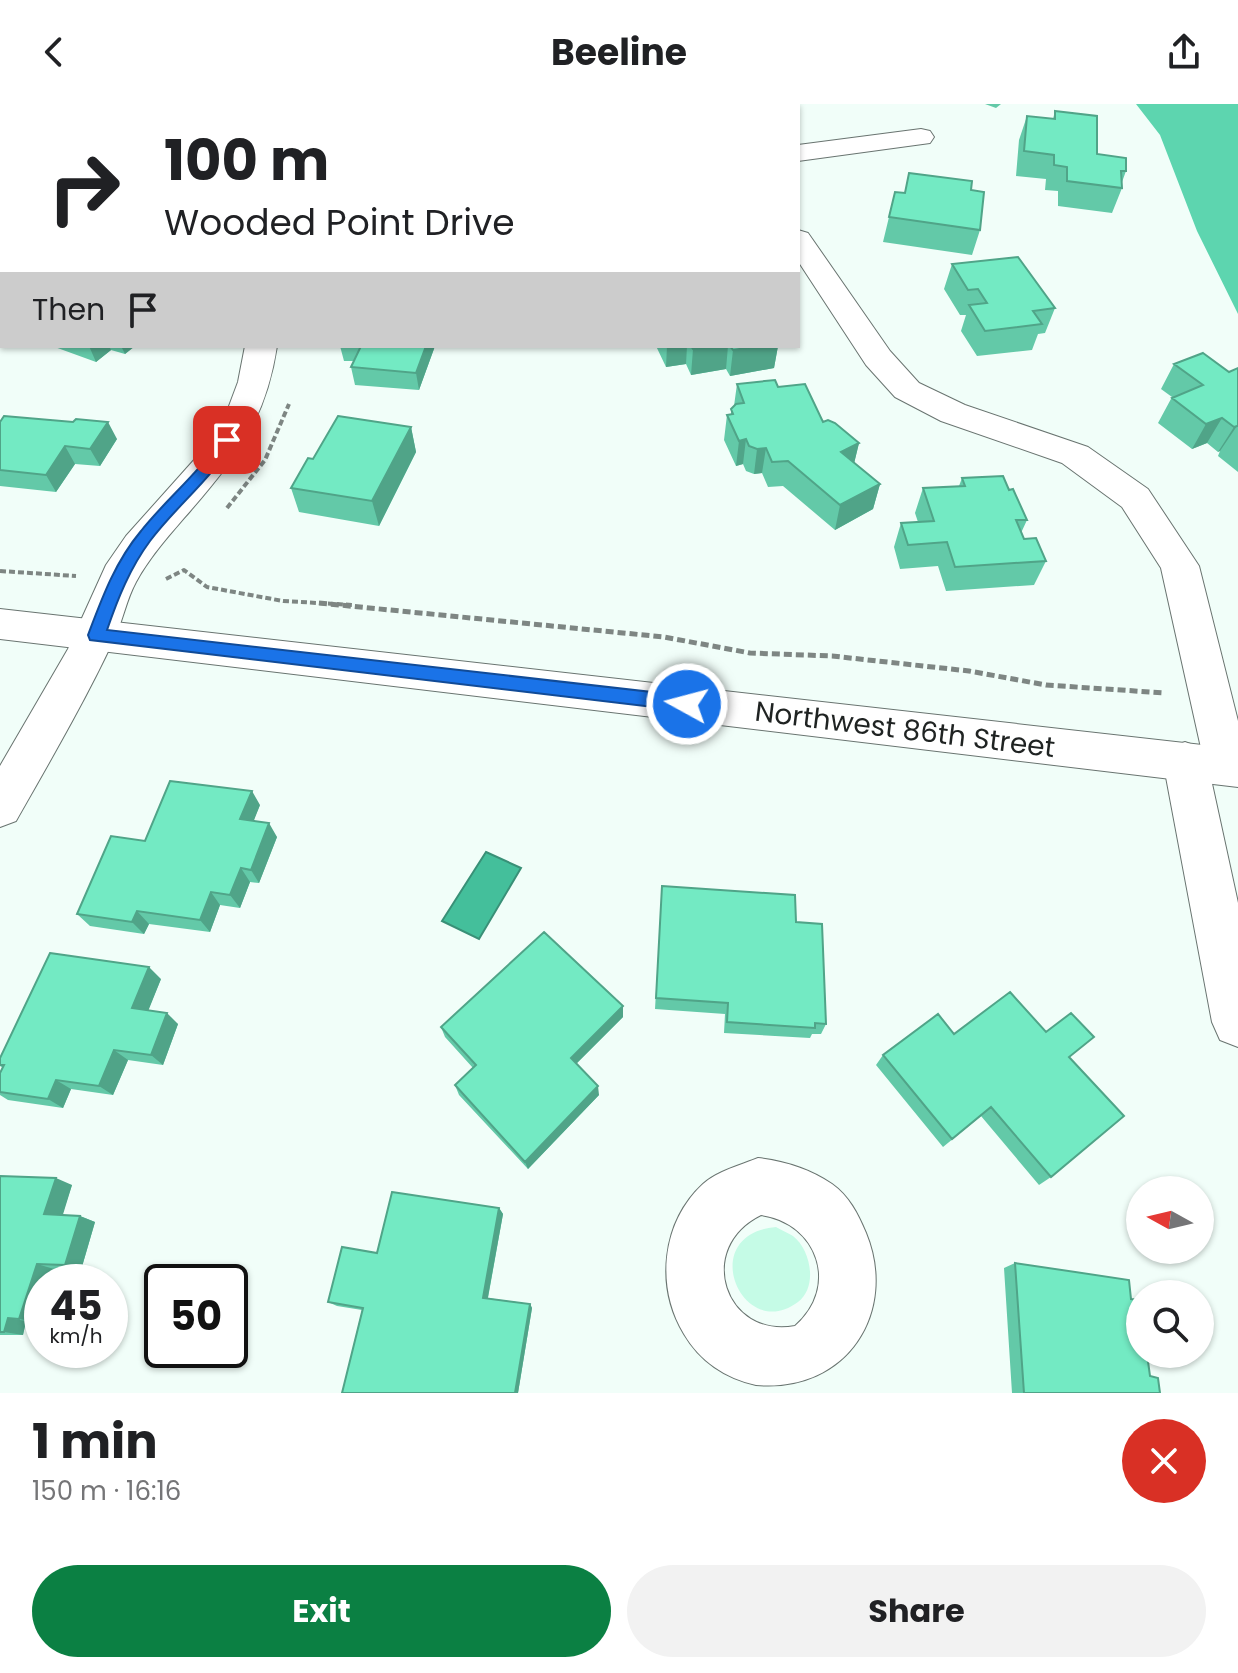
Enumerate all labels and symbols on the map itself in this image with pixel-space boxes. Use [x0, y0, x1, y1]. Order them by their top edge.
pin [193, 406, 261, 474]
position arrow [645, 662, 729, 746]
street label: Northwest 86th Street [753, 692, 1057, 767]
north arrow [1126, 1176, 1214, 1264]
speed limit sign: 50 [144, 1264, 248, 1368]

